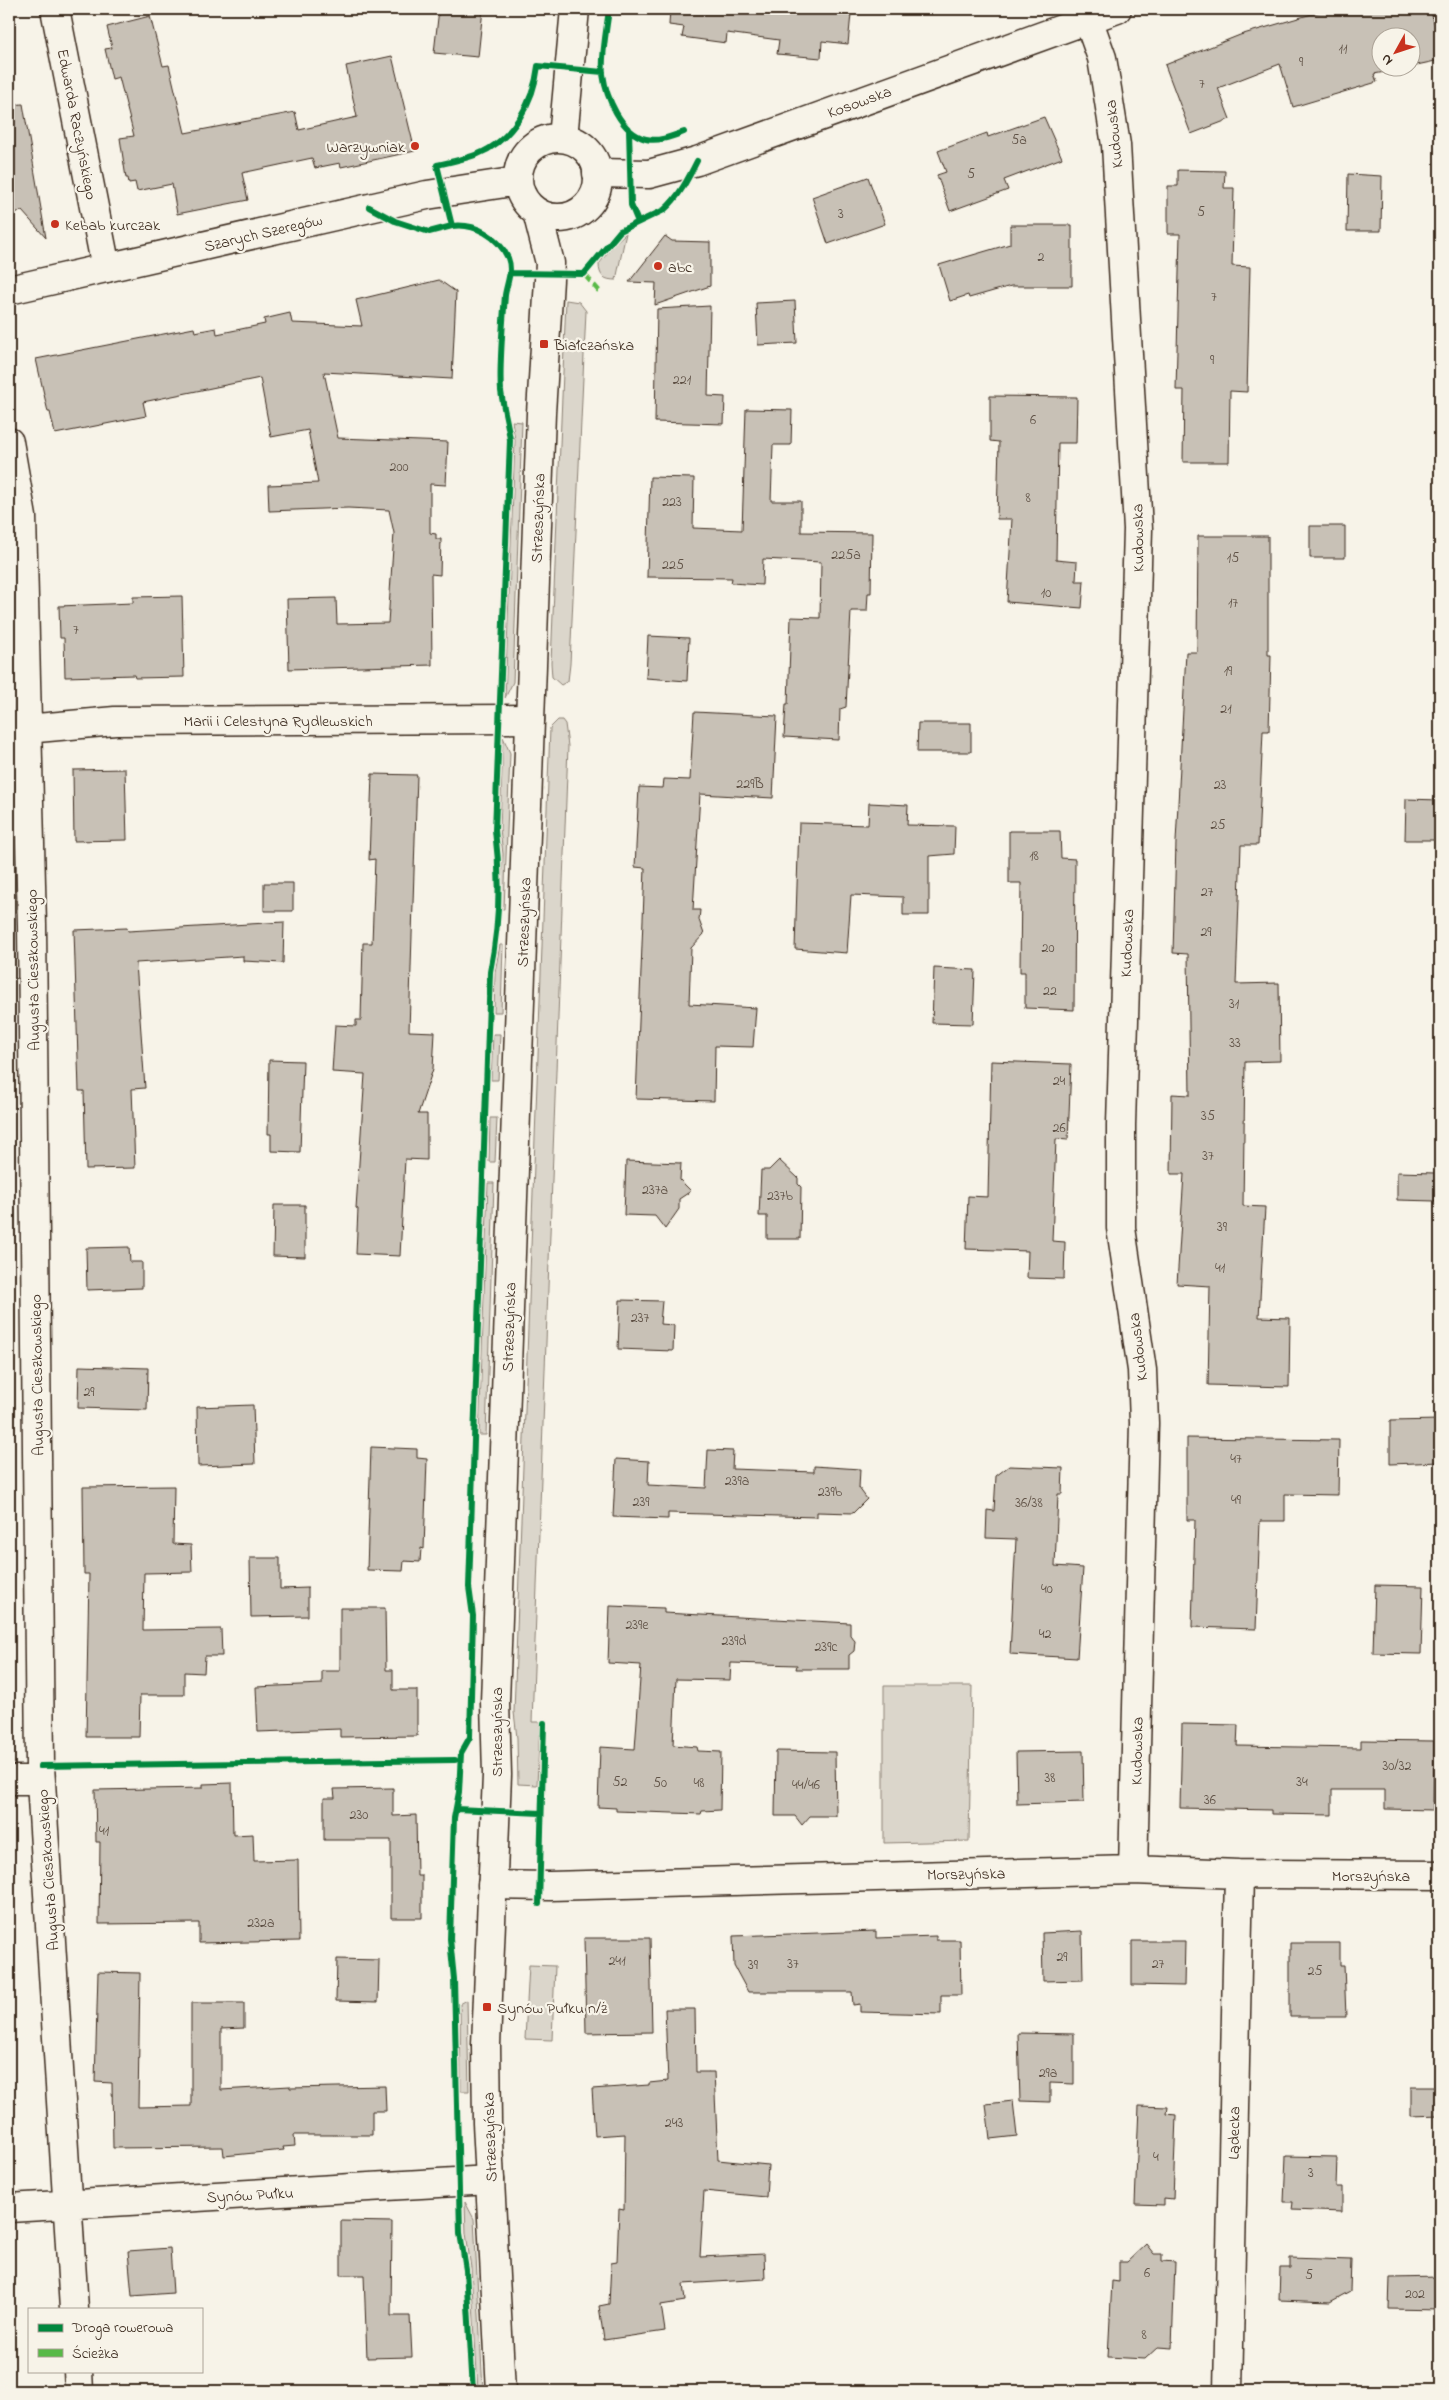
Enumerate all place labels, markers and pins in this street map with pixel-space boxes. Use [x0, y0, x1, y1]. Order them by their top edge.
place label: Warzywniak [326, 136, 406, 160]
marker: Warzywniak [409, 140, 421, 152]
place label: Kebab kurczak [65, 214, 161, 238]
marker: Kebab kurczak [49, 218, 61, 230]
place label: abc [668, 256, 693, 280]
marker: abc [652, 260, 664, 272]
place label: Białczańska [553, 334, 634, 358]
marker: Białczańska [538, 338, 550, 350]
place label: Synów Pułku n/ż [497, 1997, 608, 2021]
marker: Synów Pułku n/ż [481, 2001, 493, 2013]

